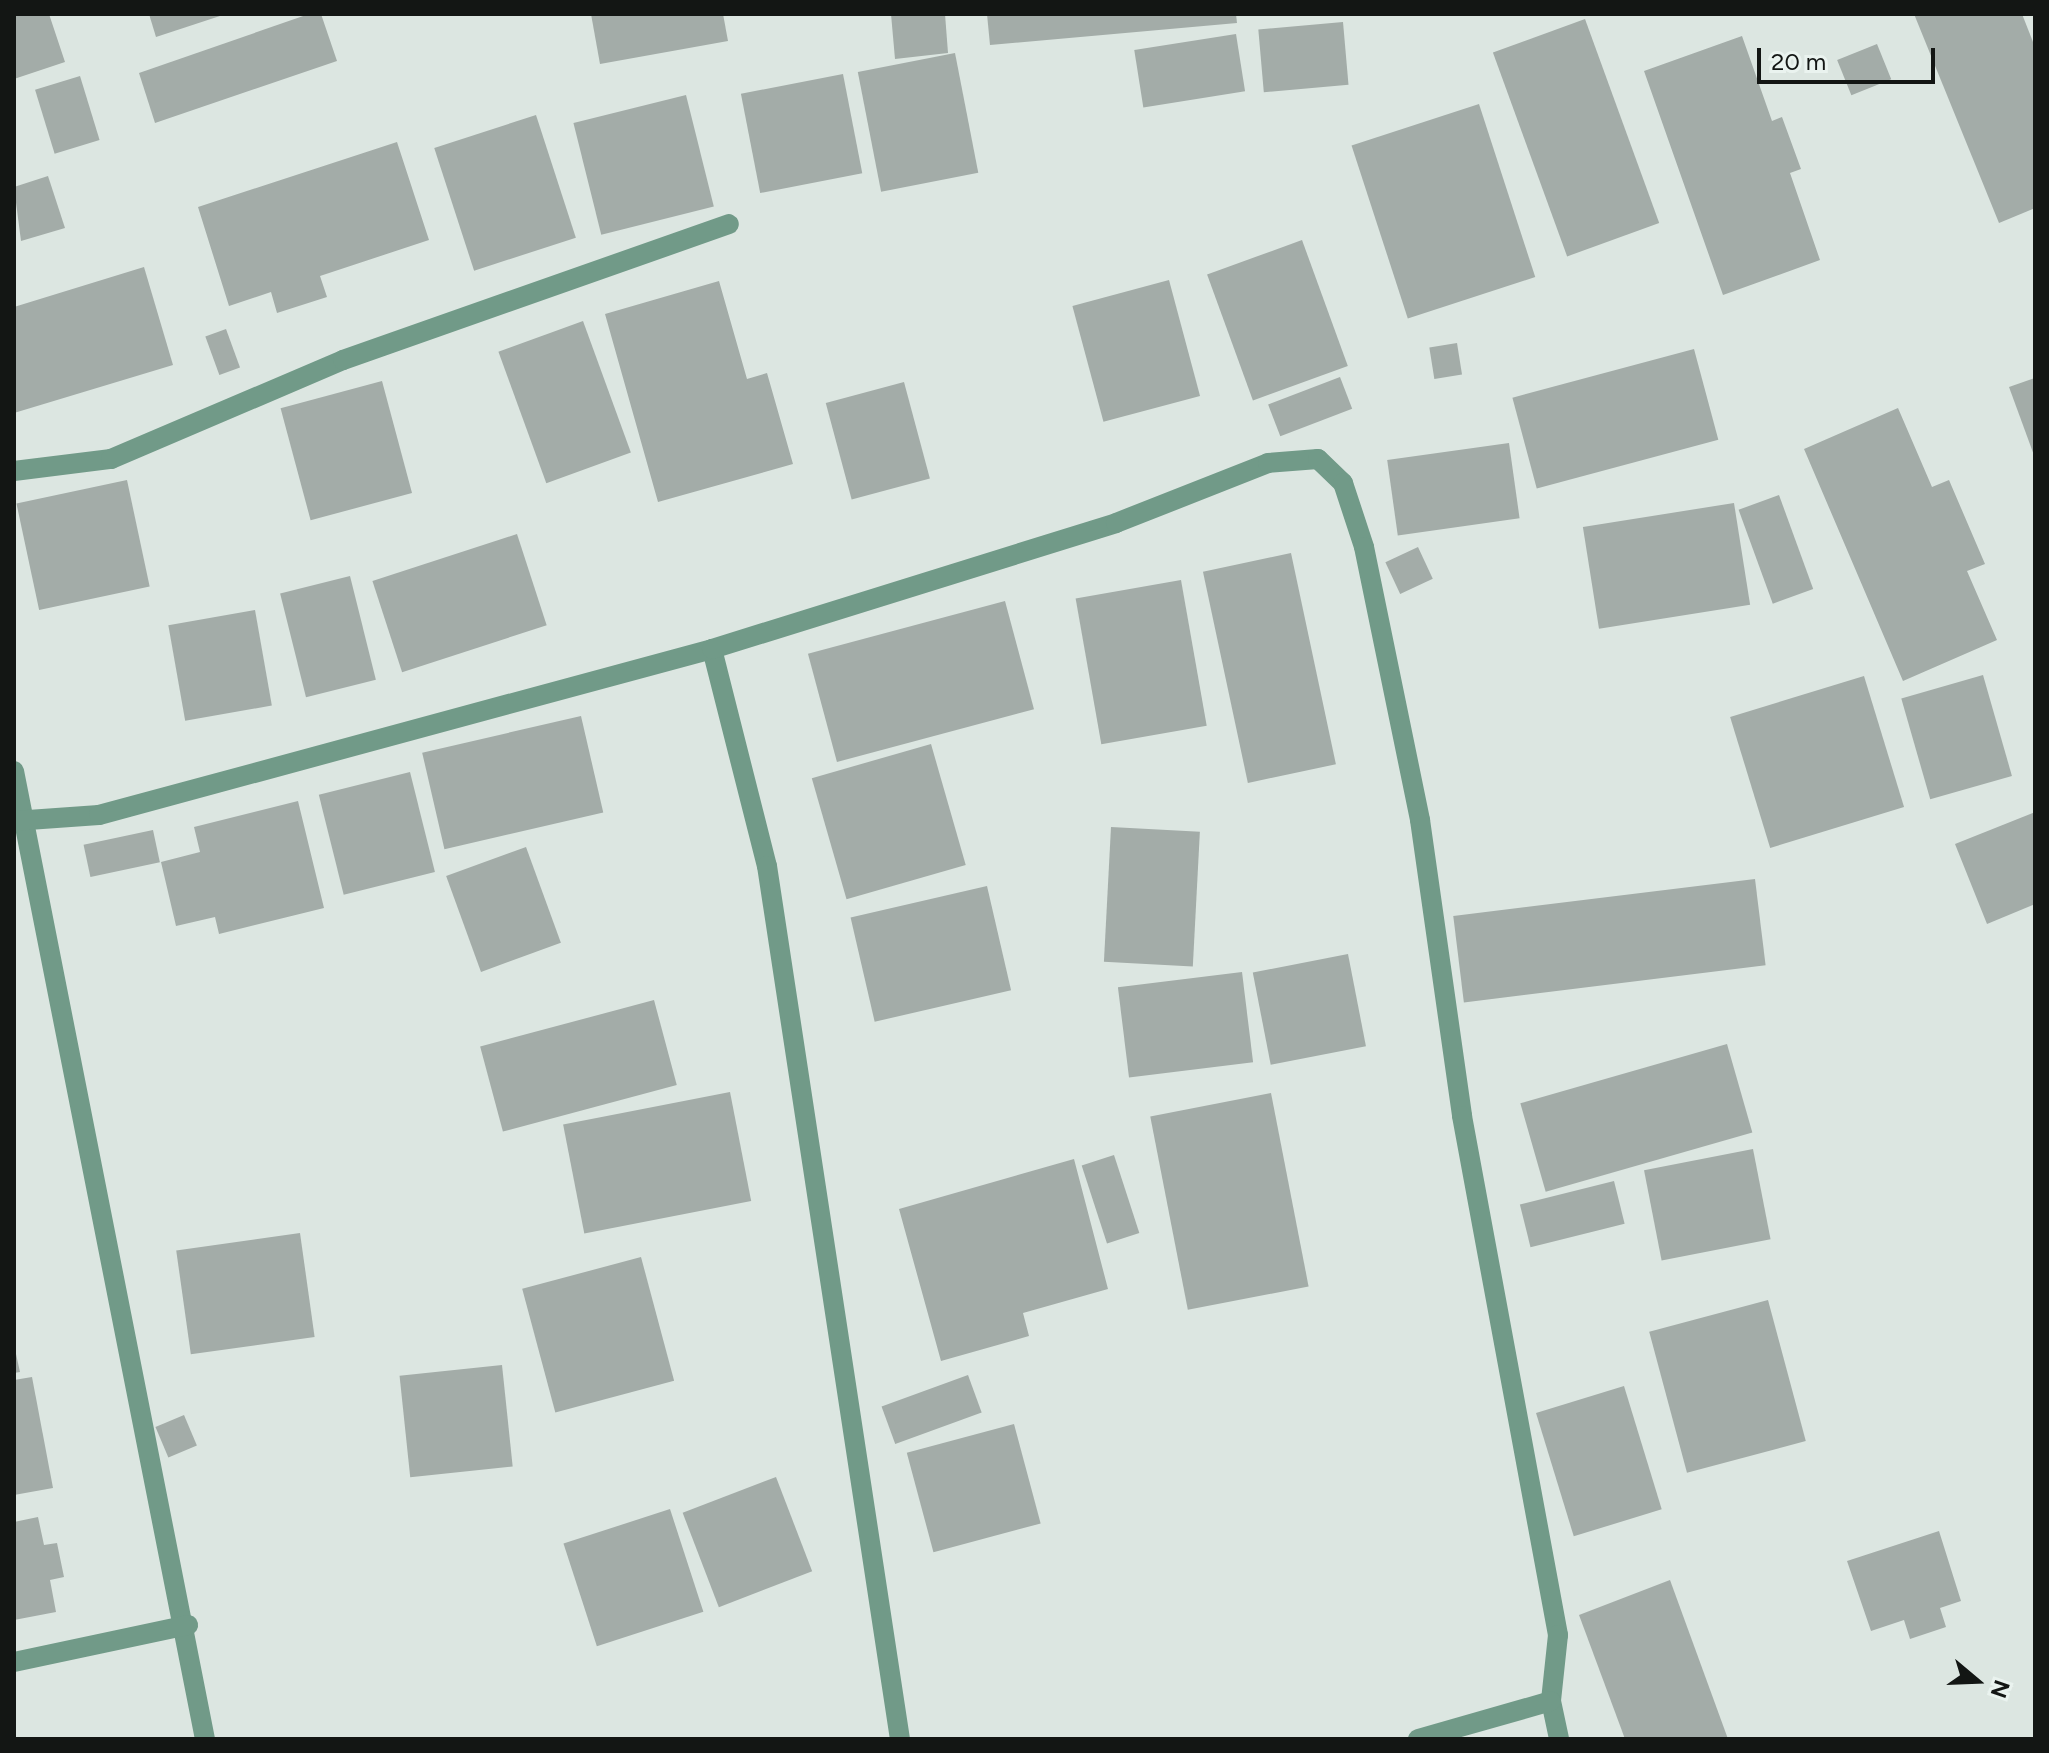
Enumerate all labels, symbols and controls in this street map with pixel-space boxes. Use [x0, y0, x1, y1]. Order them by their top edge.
scale bar [1761, 32, 1939, 82]
text: 20 m [1771, 47, 1826, 76]
north arrow [1937, 1641, 2017, 1721]
text: N [1985, 1677, 2016, 1701]

